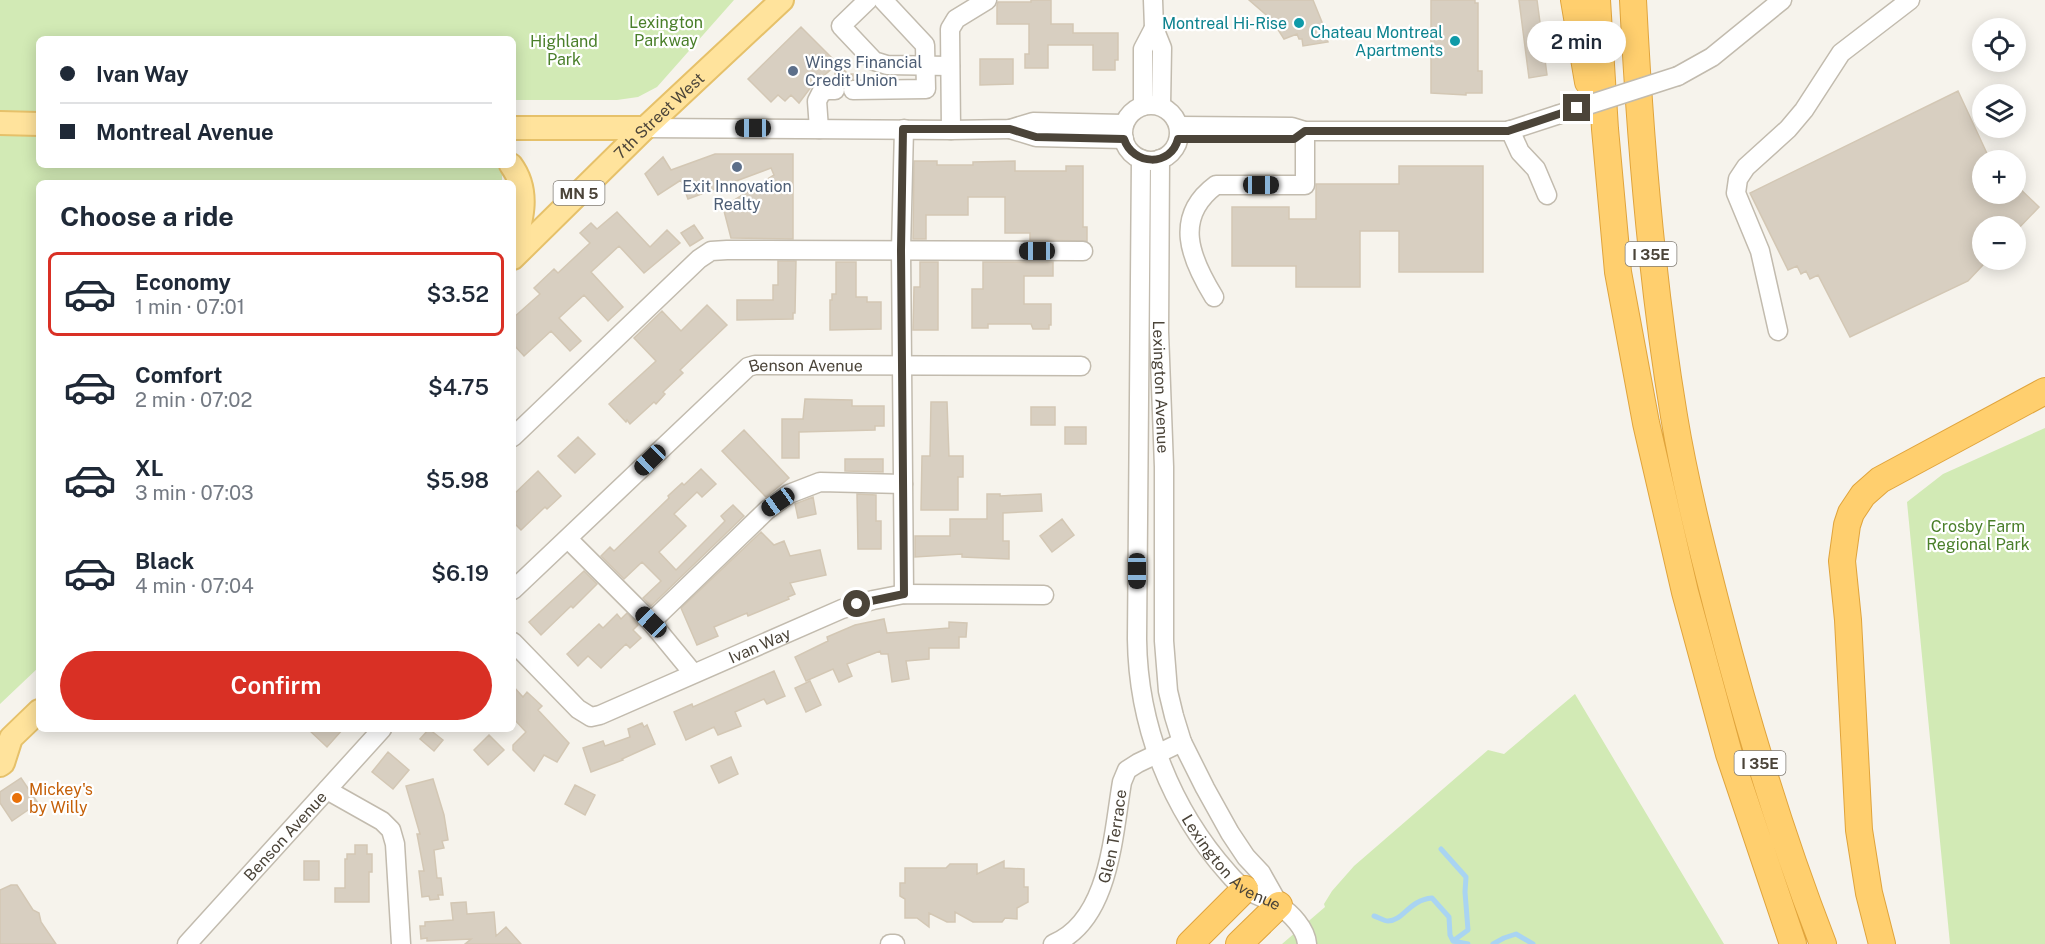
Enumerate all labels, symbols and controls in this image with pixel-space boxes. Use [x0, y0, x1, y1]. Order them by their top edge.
park label: Lexington Parkway [629, 13, 703, 50]
place label: Montreal Hi-Rise [1162, 14, 1287, 33]
marker: Montreal Hi-Rise [1292, 16, 1306, 30]
map controls [1972, 18, 2026, 270]
button: locate [1972, 18, 2026, 72]
callout: 2 min [1528, 21, 1626, 63]
place label: Chateau Montreal Apartments [1310, 23, 1443, 60]
text: 2 min [1551, 30, 1602, 54]
park label: Highland Park [530, 32, 598, 69]
marker: Chateau Montreal Apartments [1448, 34, 1462, 48]
place label: Wings Financial Credit Union [805, 53, 922, 90]
text: Ivan Way [96, 61, 189, 87]
marker: Wings Financial Credit Union [786, 64, 800, 78]
street label: 7th Street West [610, 68, 708, 163]
button: layers [1972, 84, 2026, 138]
route end [1563, 94, 1590, 121]
text: Montreal Avenue [96, 119, 274, 145]
car [735, 119, 771, 137]
button: + [1972, 150, 2026, 204]
marker: Exit Innovation Realty [730, 160, 744, 174]
car [1243, 176, 1279, 194]
place label: Exit Innovation Realty [682, 177, 792, 214]
road number: MN 5 [554, 181, 604, 205]
text: Choose a ride [60, 200, 234, 232]
button: − [1972, 216, 2026, 270]
car [1019, 242, 1055, 260]
road number: I 35E [1626, 242, 1676, 266]
icon: car [63, 267, 117, 321]
text: Economy [135, 269, 231, 295]
text: $3.52 [426, 281, 489, 307]
text: 1 min · 07:01 [135, 295, 245, 319]
street label: Lexington Avenue [1149, 320, 1173, 454]
street label: Benson Avenue [746, 355, 863, 376]
icon: car [63, 360, 117, 414]
text: Comfort [135, 362, 222, 388]
text: $4.75 [428, 374, 489, 400]
text: 2 min · 07:02 [135, 388, 252, 412]
car [631, 441, 669, 479]
icon: car [63, 453, 117, 507]
text: XL [135, 455, 163, 481]
text: $5.98 [426, 467, 489, 493]
text: 3 min · 07:03 [135, 481, 254, 505]
car [758, 484, 798, 520]
park label: Crosby Farm Regional Park [1926, 517, 2030, 554]
icon: car [63, 546, 117, 600]
text: Black [135, 548, 194, 574]
car [1128, 553, 1146, 589]
text: $6.19 [431, 560, 489, 586]
text: 4 min · 07:04 [135, 574, 254, 598]
route start [843, 590, 870, 617]
car [632, 603, 670, 641]
street label: Ivan Way [726, 623, 794, 667]
button: Confirm [60, 651, 492, 720]
road number: I 35E [1734, 751, 1786, 775]
place label: Mickey's by Willy [29, 780, 93, 817]
street label: Benson Avenue [240, 787, 331, 885]
street label: Glen Terrace [1094, 788, 1130, 885]
marker: Mickey's by Willy [10, 791, 24, 805]
street label: Lexington Avenue [1178, 811, 1285, 914]

